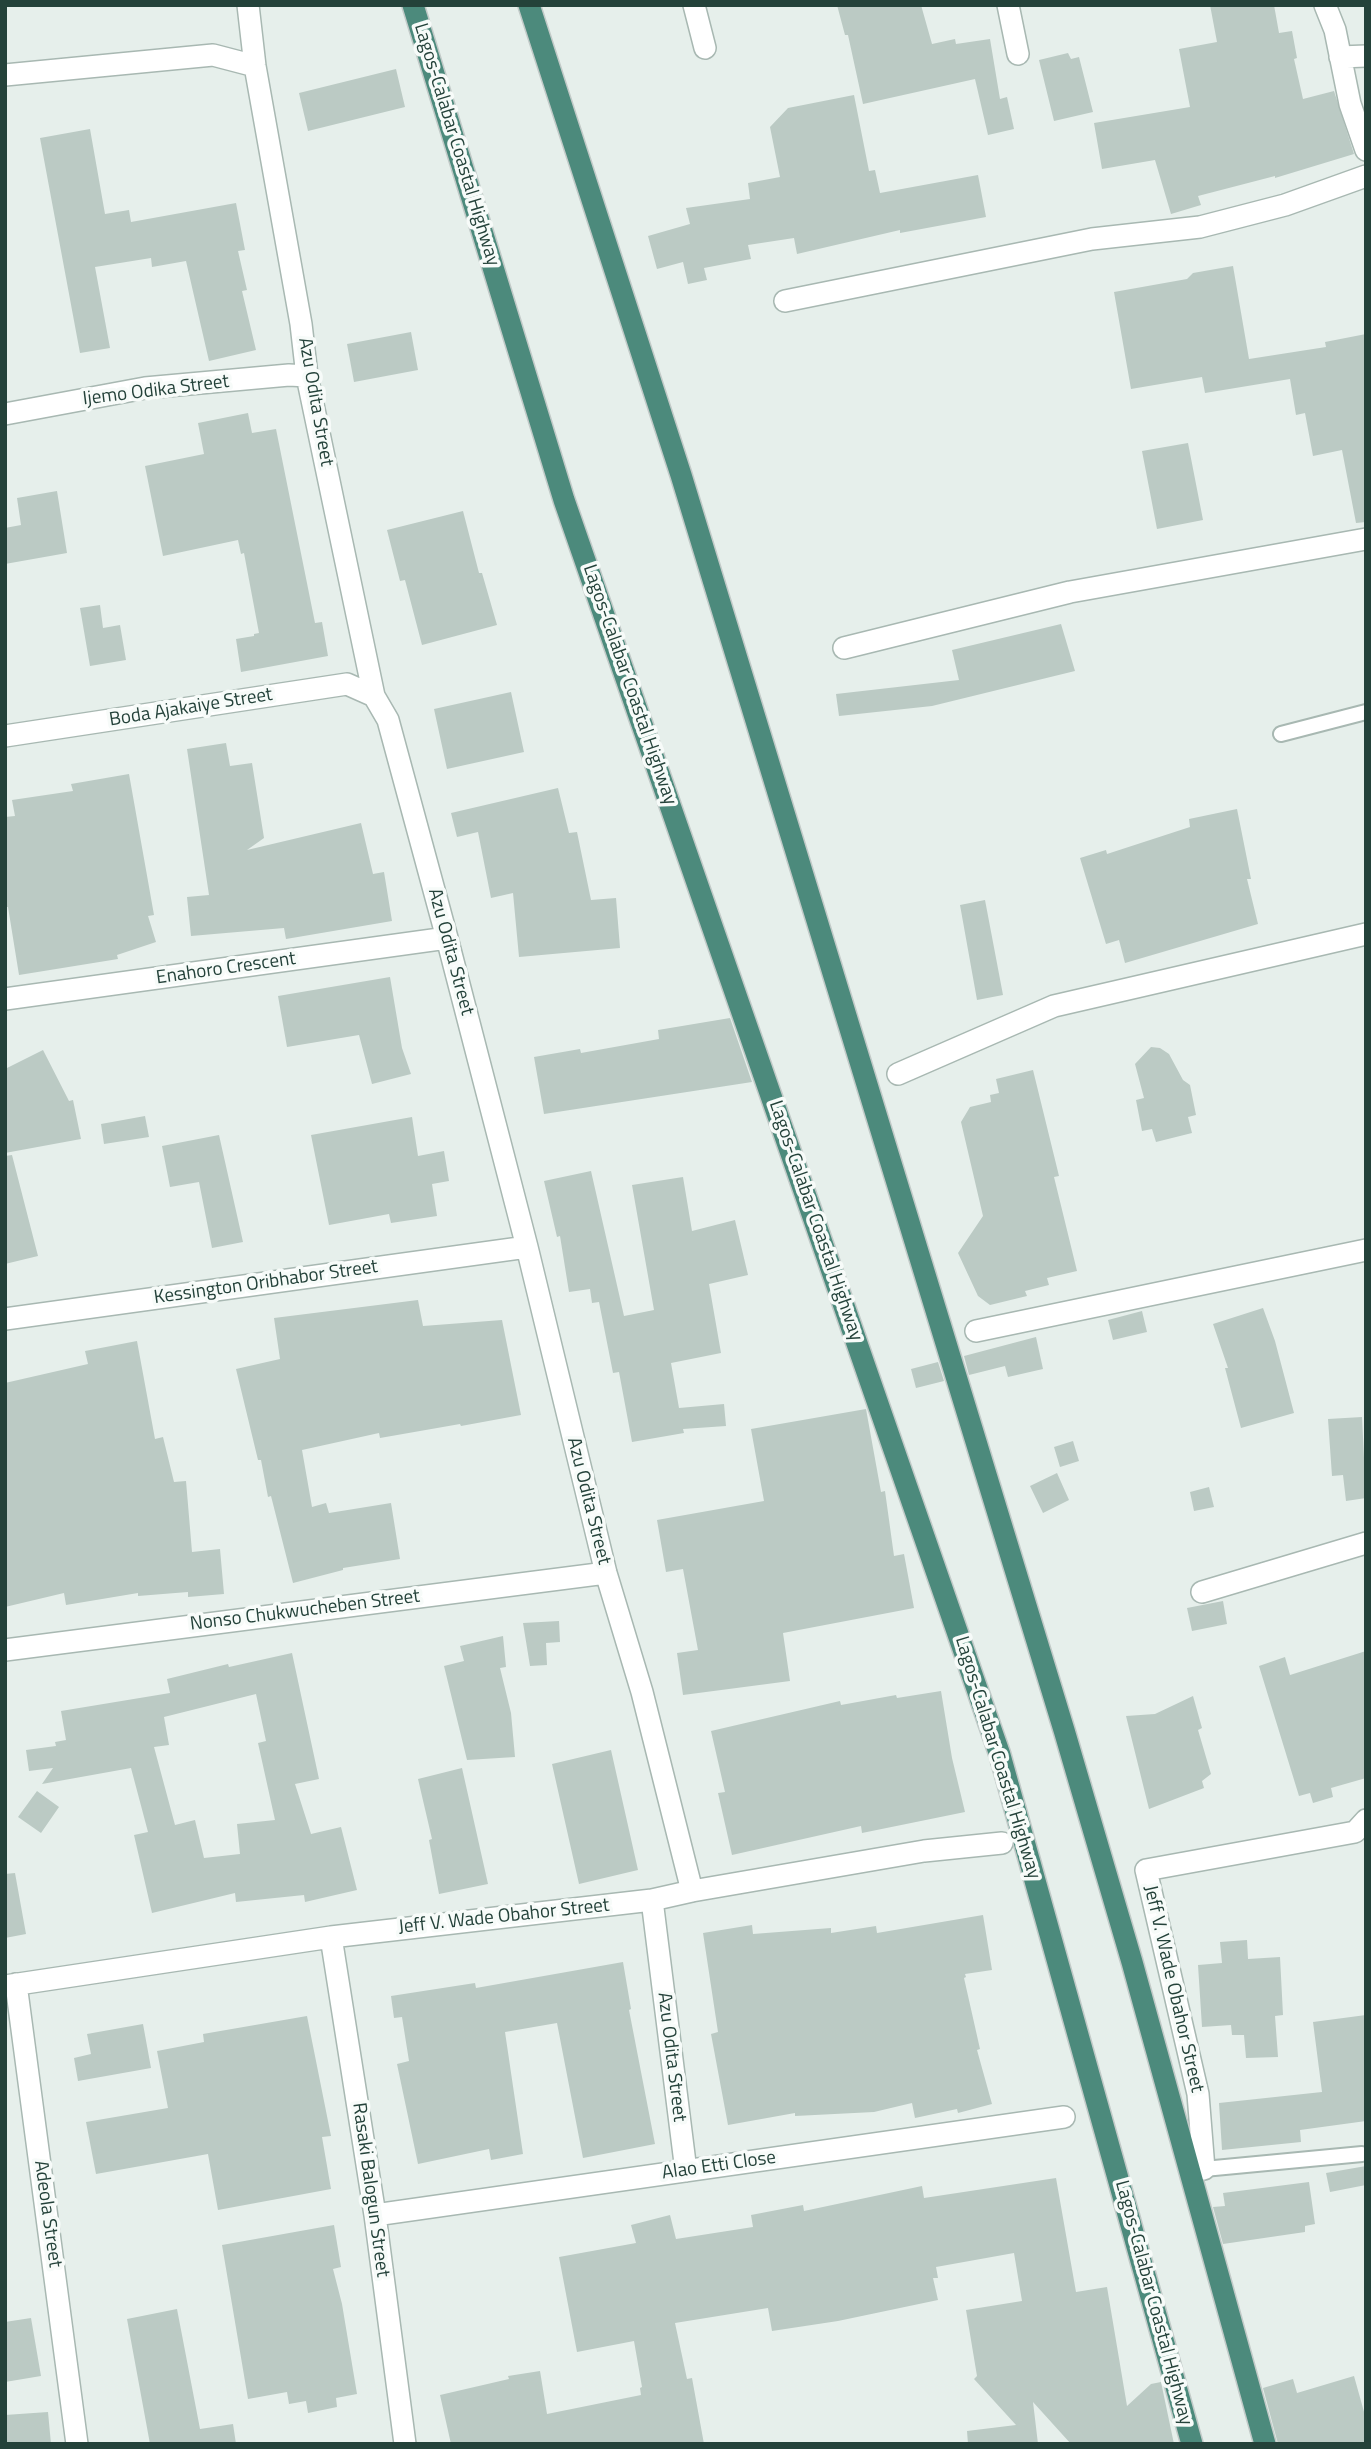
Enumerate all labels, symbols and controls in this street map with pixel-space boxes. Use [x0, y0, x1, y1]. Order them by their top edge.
street label: Lagos-Calabar Coastal Highway [408, 21, 504, 269]
street label: Azu Odita Street [292, 336, 338, 468]
street label: Ijemo Odika Street [82, 371, 230, 411]
street label: Lagos-Calabar Coastal Highway [577, 562, 681, 808]
street label: Boda Ajakaiye Street [108, 684, 274, 732]
street label: Azu Odita Street [422, 886, 478, 1018]
street label: Enahoro Crescent [155, 948, 297, 990]
street label: Lagos-Calabar Coastal Highway [763, 1098, 867, 1344]
street label: Kessington Oribhabor Street [153, 1256, 379, 1310]
street label: Azu Odita Street [561, 1435, 615, 1567]
street label: Nonso Chukwucheben Street [189, 1586, 421, 1636]
street label: Lagos-Calabar Coastal Highway [949, 1634, 1045, 1882]
street label: Jeff V. Wade Obahor Street [1138, 1883, 1208, 2095]
street label: Jeff V. Wade Obahor Street [397, 1895, 611, 1939]
street label: Azu Odita Street [652, 1991, 690, 2123]
street label: Rasaki Balogun Street [346, 2101, 394, 2279]
street label: Alao Etti Close [661, 2147, 777, 2185]
street label: Adeola Street [28, 2159, 66, 2269]
street label: Lagos-Calabar Coastal Highway [1109, 2178, 1197, 2428]

